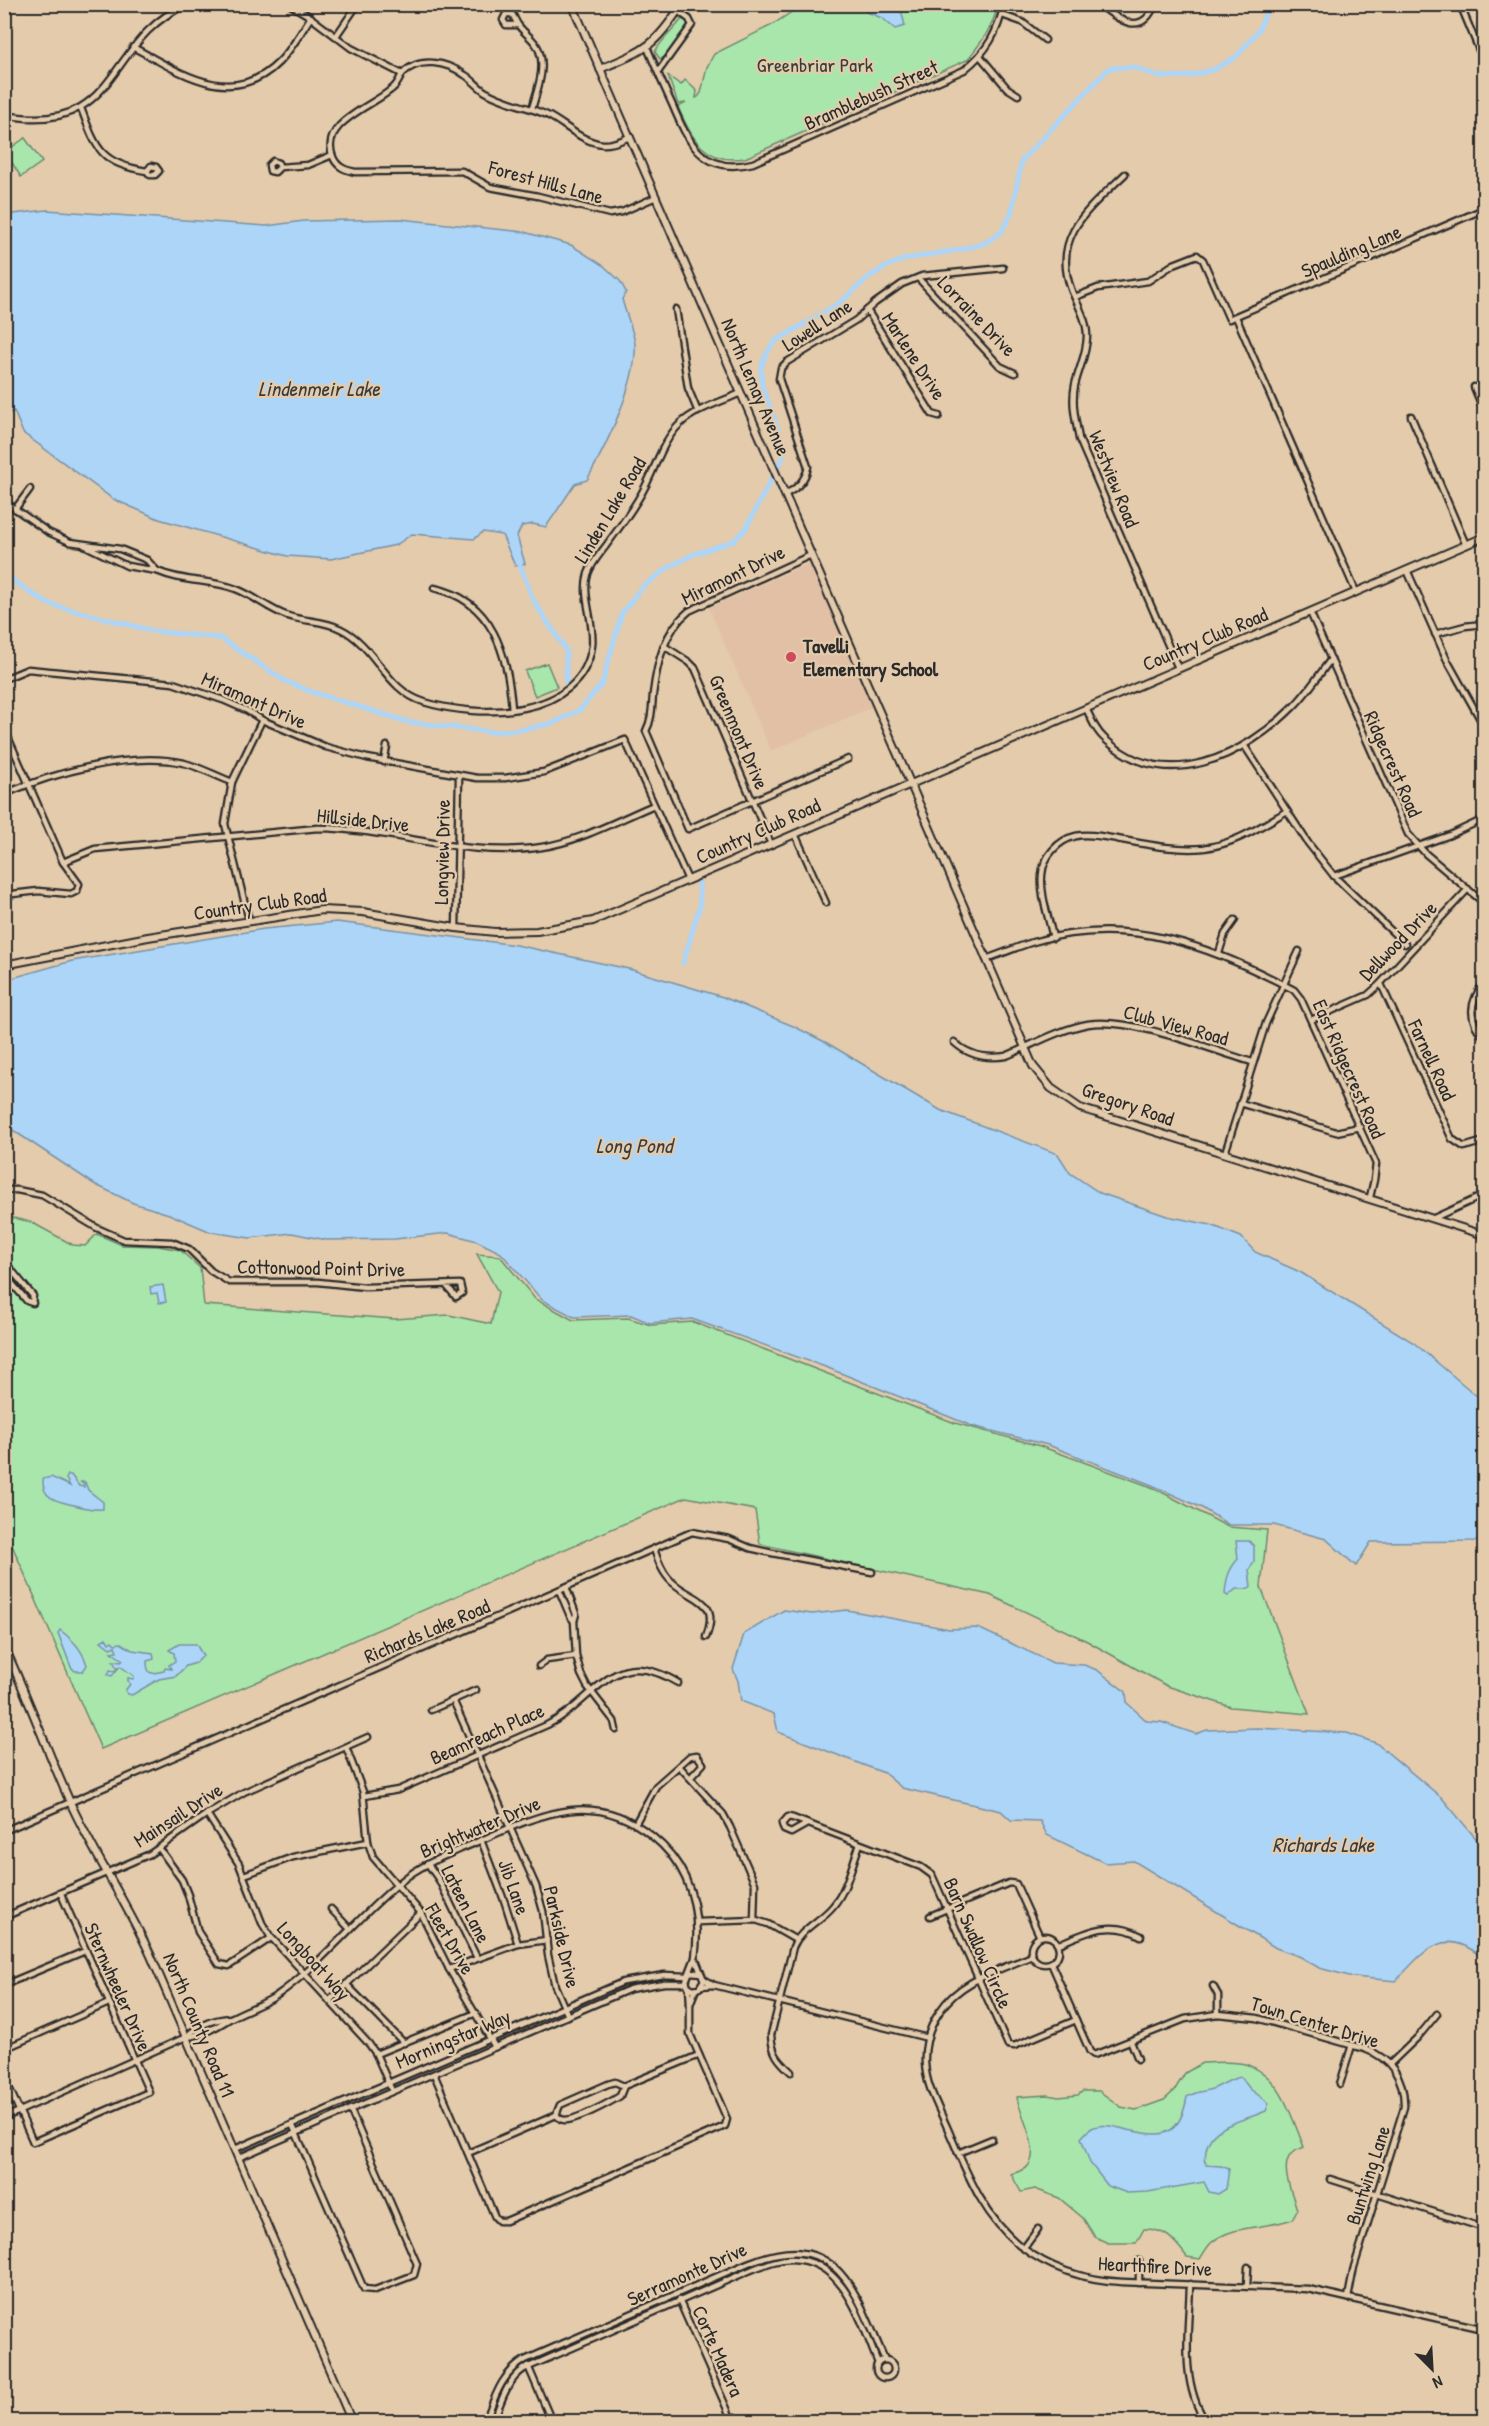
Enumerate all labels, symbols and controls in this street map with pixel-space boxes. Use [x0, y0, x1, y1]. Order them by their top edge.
park label: Greenbriar Park [757, 51, 873, 78]
street label: Bramblebush Street [799, 52, 943, 136]
street label: Forest Hills Lane [485, 153, 606, 210]
street label: Spaulding Lane [1297, 217, 1405, 284]
street label: Lorraine Drive [932, 269, 1023, 362]
street label: Lowell Lane [777, 292, 857, 357]
street label: Marlene Drive [876, 306, 953, 405]
street label: North Lemay Avenue [715, 314, 798, 460]
water label: Lindenmeir Lake [258, 374, 381, 403]
street label: Westview Road [1083, 426, 1146, 531]
street label: Linden Lake Road [567, 451, 652, 568]
street label: Miramont Drive [677, 538, 789, 611]
street label: Country Club Road [1138, 600, 1272, 677]
place label: Tavelli Elementary School [802, 632, 939, 683]
marker: Tavelli Elementary School [784, 650, 798, 664]
street label: Miramont Drive [198, 664, 311, 735]
street label: Greenmont Drive [703, 670, 776, 793]
street label: Ridgecrest Road [1358, 706, 1429, 821]
street label: Country Club Road [691, 791, 824, 870]
street label: Longview Drive [427, 799, 456, 905]
street label: Hillside Drive [316, 801, 411, 838]
street label: Country Club Road [192, 881, 328, 926]
street label: Dellwood Drive [1353, 895, 1443, 987]
street label: East Ridgecrest Road [1307, 995, 1392, 1143]
street label: Club View Road [1121, 998, 1232, 1052]
street label: Farnell Road [1402, 1014, 1463, 1105]
street label: Gregory Road [1078, 1075, 1178, 1132]
water label: Long Pond [596, 1131, 676, 1160]
street label: Cottonwood Point Drive [237, 1253, 405, 1282]
street label: Richards Lake Road [360, 1592, 494, 1669]
street label: Beamreach Place [425, 1696, 548, 1771]
street label: Mainsail Drive [128, 1776, 227, 1853]
street label: Brightwater Drive [415, 1789, 544, 1864]
water label: Richards Lake [1272, 1830, 1376, 1859]
street label: Jib Lane [492, 1855, 537, 1918]
street label: Lateen Lane [435, 1860, 498, 1947]
street label: Barn Swallow Circle [938, 1873, 1019, 2012]
street label: Parkside Drive [538, 1883, 587, 1990]
street label: Fleet Drive [419, 1897, 482, 1979]
street label: Longboat Way [272, 1915, 357, 2006]
street label: Sternwheeler Drive [78, 1918, 159, 2055]
street label: North County Road 11 [157, 1949, 242, 2101]
street label: Town Center Drive [1248, 1989, 1383, 2054]
street label: Morningstar Way [391, 2002, 514, 2075]
street label: Buntwing Lane [1339, 2122, 1396, 2228]
street label: Serramonte Drive [623, 2235, 751, 2312]
street label: Hearthfire Drive [1097, 2249, 1213, 2282]
street label: Corte Madera [686, 2301, 751, 2401]
north arrow [1402, 2339, 1462, 2399]
text: N [1429, 2371, 1446, 2395]

